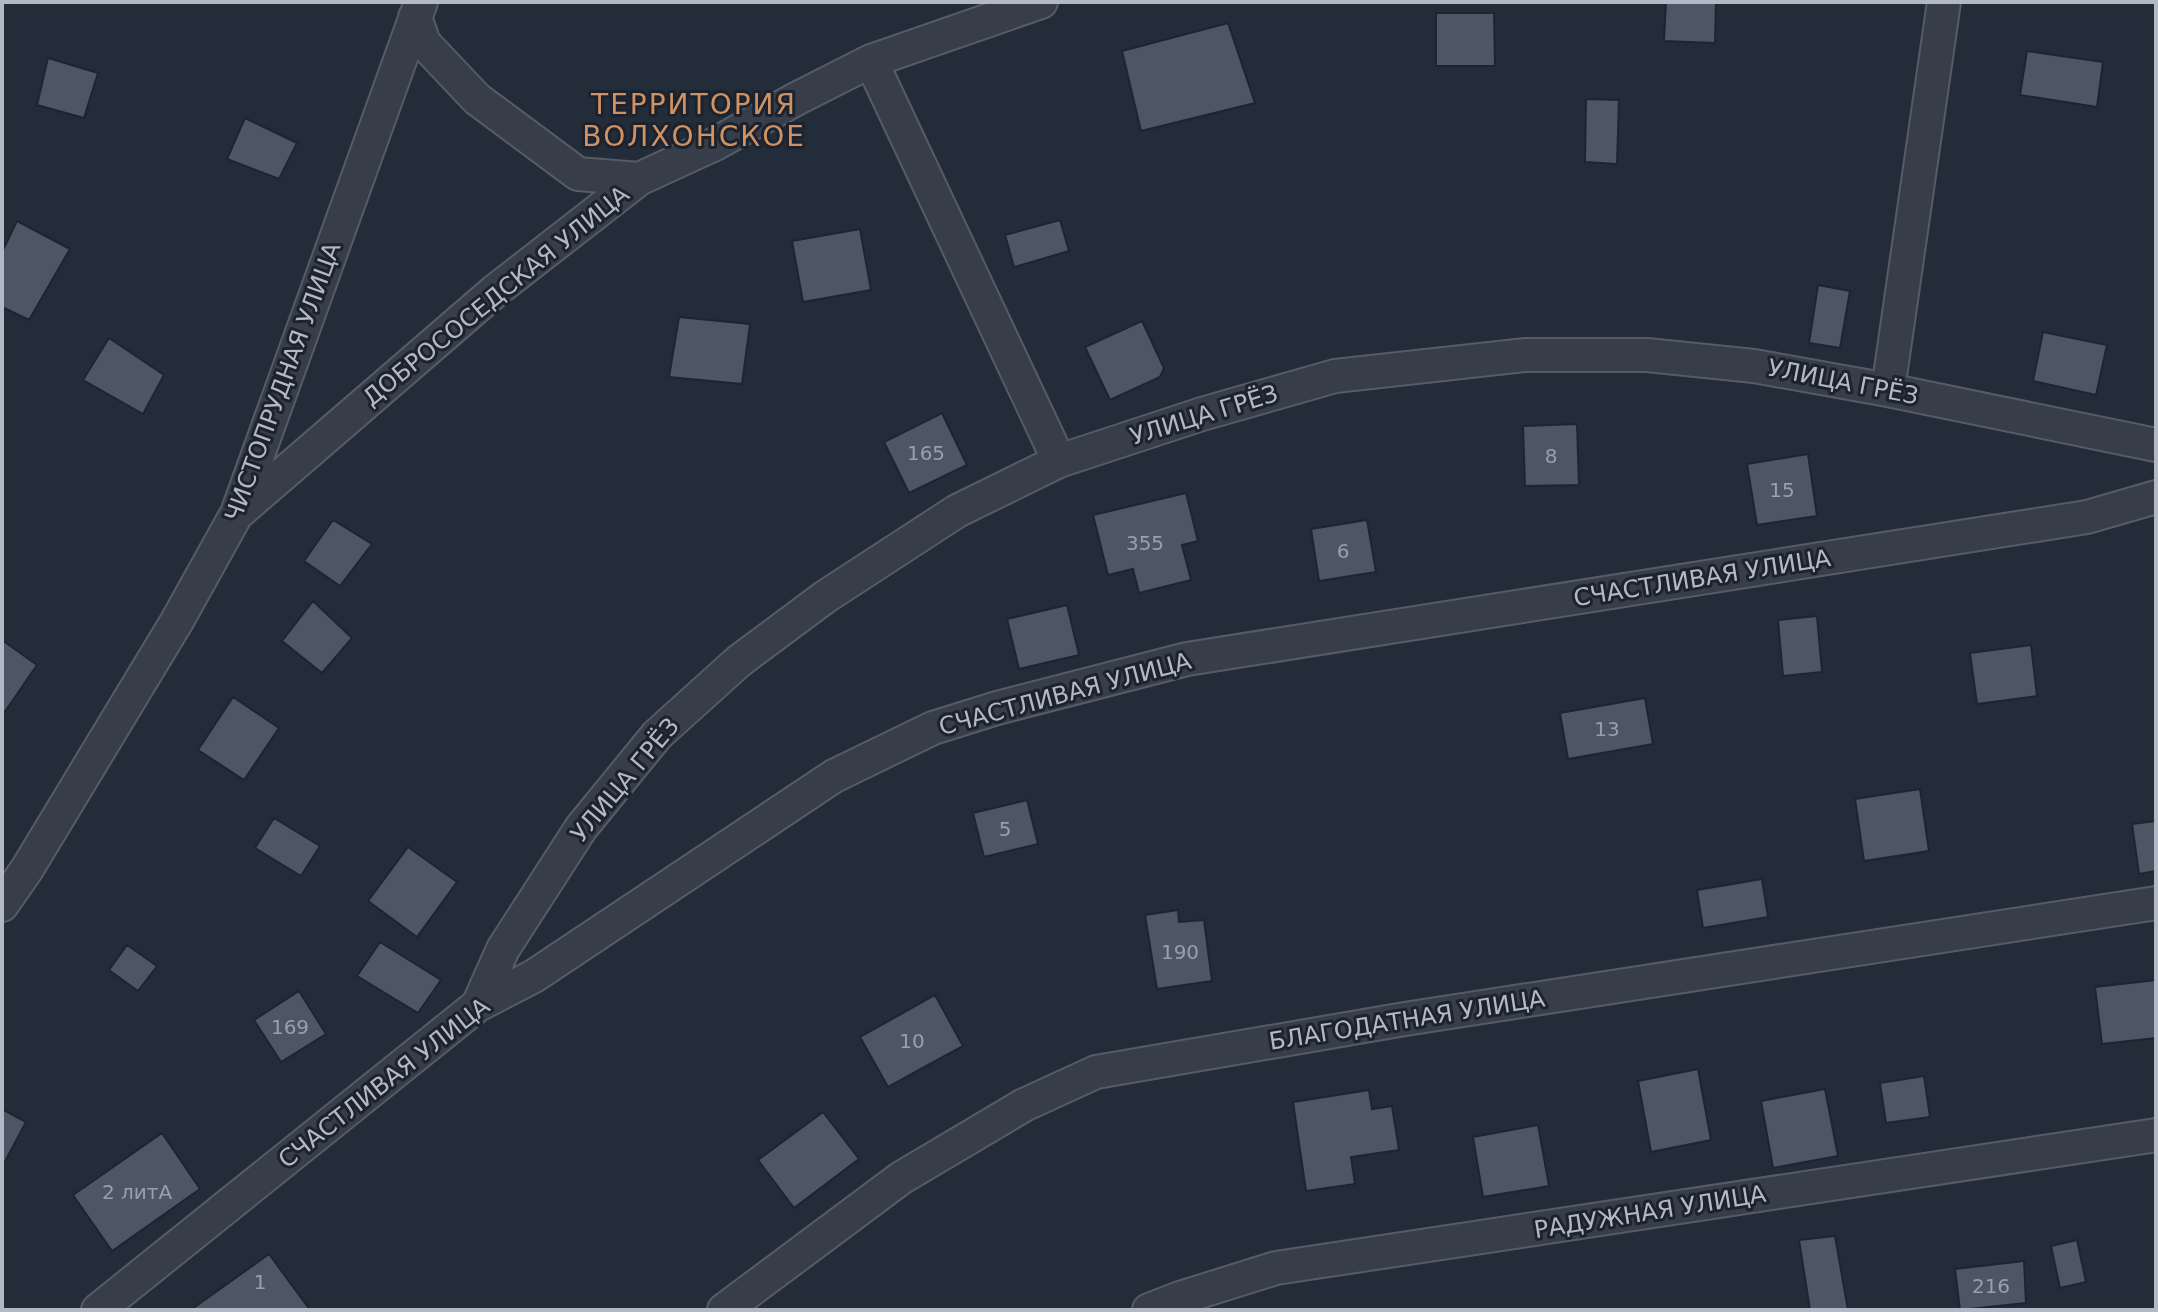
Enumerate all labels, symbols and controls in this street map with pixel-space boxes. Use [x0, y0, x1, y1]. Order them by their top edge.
district label: ТЕРРИТОРИЯ ВОЛХОНСКОЕ [582, 88, 806, 153]
street label: ДОБРОСОСЕДСКАЯ УЛИЦА [357, 180, 635, 412]
street label: ЧИСТОПРУДНАЯ УЛИЦА [219, 238, 347, 525]
street label: УЛИЦА ГРЁЗ [1765, 353, 1921, 410]
street label: УЛИЦА ГРЁЗ [1126, 378, 1281, 451]
house number: 165 [907, 441, 945, 465]
house number: 8 [1545, 444, 1557, 468]
house number: 15 [1769, 478, 1795, 502]
house number: 355 [1126, 531, 1164, 555]
house number: 6 [1337, 539, 1349, 563]
street label: СЧАСТЛИВАЯ УЛИЦА [1571, 544, 1833, 612]
street label: СЧАСТЛИВАЯ УЛИЦА [936, 647, 1195, 741]
street label: УЛИЦА ГРЁЗ [564, 712, 685, 848]
house number: 13 [1594, 717, 1620, 741]
house number: 5 [999, 817, 1011, 841]
house number: 190 [1161, 940, 1199, 964]
street label: БЛАГОДАТНАЯ УЛИЦА [1267, 984, 1547, 1056]
street label: СЧАСТЛИВАЯ УЛИЦА [273, 992, 495, 1174]
house number: 169 [271, 1015, 309, 1039]
house number: 10 [899, 1029, 925, 1053]
house number: 2 литА [102, 1180, 172, 1204]
street label: РАДУЖНАЯ УЛИЦА [1532, 1180, 1769, 1244]
house number: 1 [254, 1270, 266, 1294]
house number: 216 [1972, 1274, 2010, 1298]

